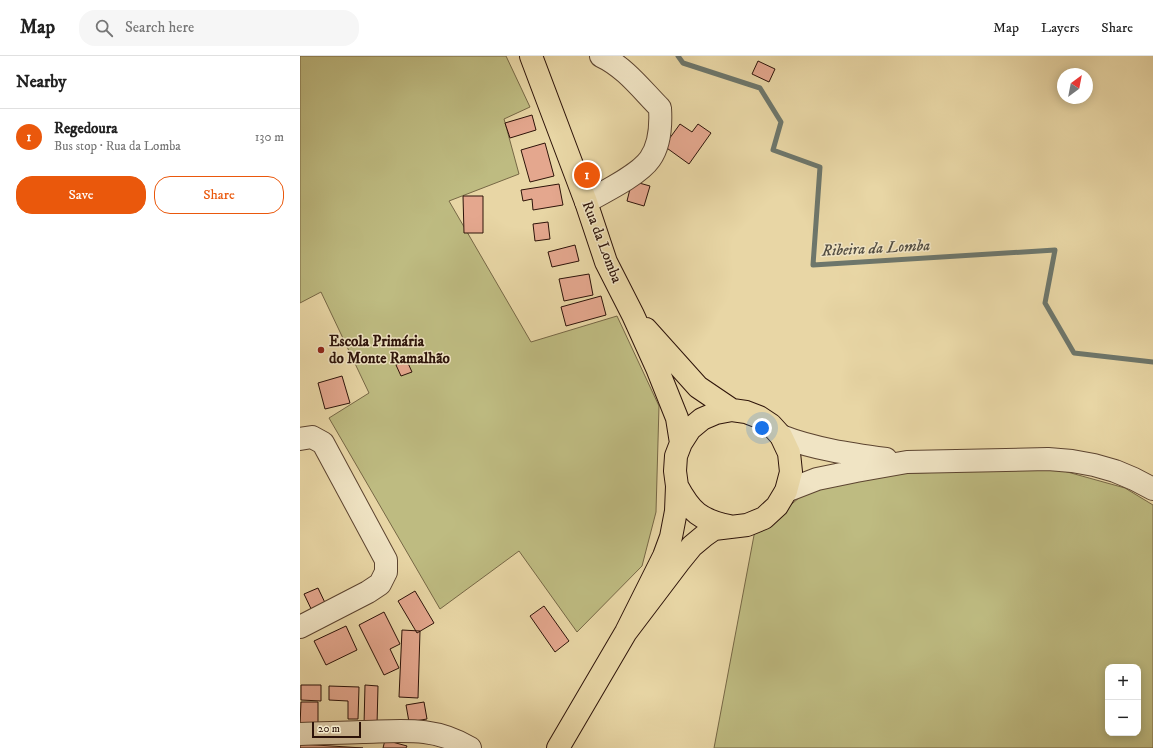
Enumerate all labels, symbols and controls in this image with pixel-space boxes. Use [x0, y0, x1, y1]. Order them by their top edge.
search box [79, 10, 359, 46]
text: Map [20, 16, 55, 39]
icon: search [93, 17, 115, 39]
text: Search here [125, 18, 194, 37]
text: Map [993, 19, 1019, 37]
text: Layers [1041, 19, 1079, 37]
text: Share [1101, 19, 1133, 37]
north arrow [1057, 68, 1093, 104]
text: Nearby [16, 71, 66, 93]
text: Regedoura [54, 119, 118, 138]
text: 1 [27, 129, 31, 145]
text: 130 m [255, 129, 284, 145]
text: Bus stop · Rua da Lomba [54, 138, 181, 154]
pin: 1 [574, 160, 600, 190]
button: Save [16, 176, 146, 214]
button: Share [154, 176, 284, 214]
street label: Rua da Lomba [578, 198, 627, 286]
water label: Ribeira da Lomba [820, 235, 931, 261]
place label: Escola Primária do Monte Ramalhão [329, 332, 451, 368]
marker: Escola Primária do Monte Ramalhão [316, 345, 326, 355]
your location [752, 418, 772, 438]
map controls [1105, 664, 1141, 736]
button: + [1105, 664, 1141, 700]
button: − [1105, 700, 1141, 736]
scale bar [312, 720, 361, 739]
text: 20 m [318, 722, 340, 736]

